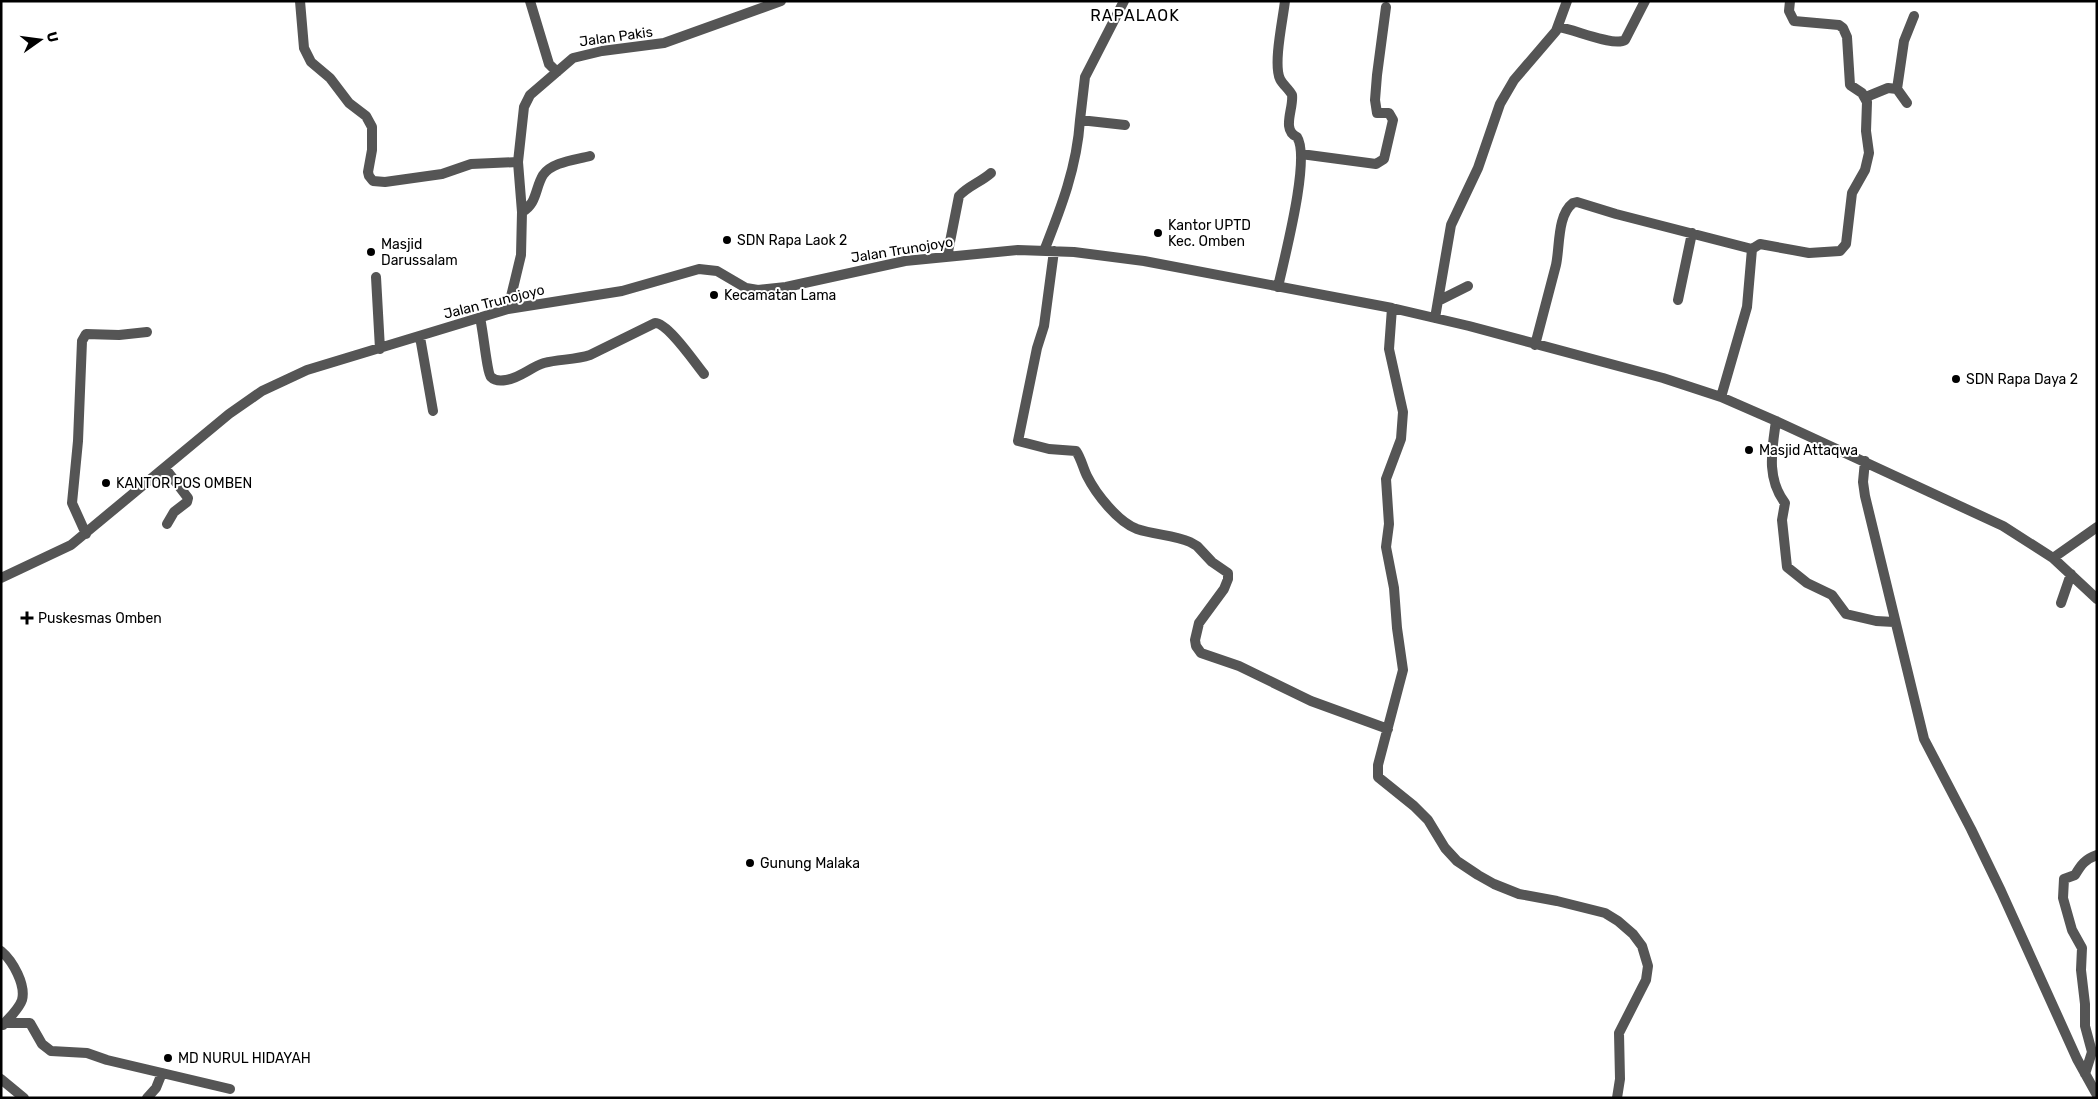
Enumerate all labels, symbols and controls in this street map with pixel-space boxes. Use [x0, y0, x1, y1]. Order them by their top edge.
district label: RAPALAOK [1090, 6, 1180, 25]
north arrow [15, 15, 65, 65]
street label: Jalan Pakis [578, 23, 654, 51]
text: U [43, 30, 62, 44]
place label: Kantor UPTD Kec. Omben [1168, 217, 1251, 250]
marker: Kantor UPTD Kec. Omben [1152, 227, 1164, 239]
place label: SDN Rapa Laok 2 [737, 232, 847, 249]
marker: SDN Rapa Laok 2 [721, 234, 733, 246]
street label: Jalan Trunojoyo [850, 234, 954, 266]
place label: Masjid Darussalam [381, 236, 458, 269]
marker: Masjid Darussalam [365, 246, 377, 258]
street label: Jalan Trunojoyo [442, 281, 546, 323]
place label: Kecamatan Lama [724, 287, 836, 304]
marker: Kecamatan Lama [708, 289, 720, 301]
place label: SDN Rapa Daya 2 [1966, 371, 2078, 388]
marker: SDN Rapa Daya 2 [1950, 373, 1962, 385]
place label: Masjid Attaqwa [1759, 442, 1858, 459]
marker: Masjid Attaqwa [1743, 444, 1755, 456]
place label: KANTOR POS OMBEN [116, 475, 252, 492]
marker: KANTOR POS OMBEN [100, 477, 112, 489]
place label: Puskesmas Omben [38, 610, 162, 627]
marker: Puskesmas Omben [20, 611, 34, 625]
place label: Gunung Malaka [760, 855, 860, 872]
marker: Gunung Malaka [744, 857, 756, 869]
place label: MD NURUL HIDAYAH [178, 1050, 311, 1067]
marker: MD NURUL HIDAYAH [162, 1052, 174, 1064]

